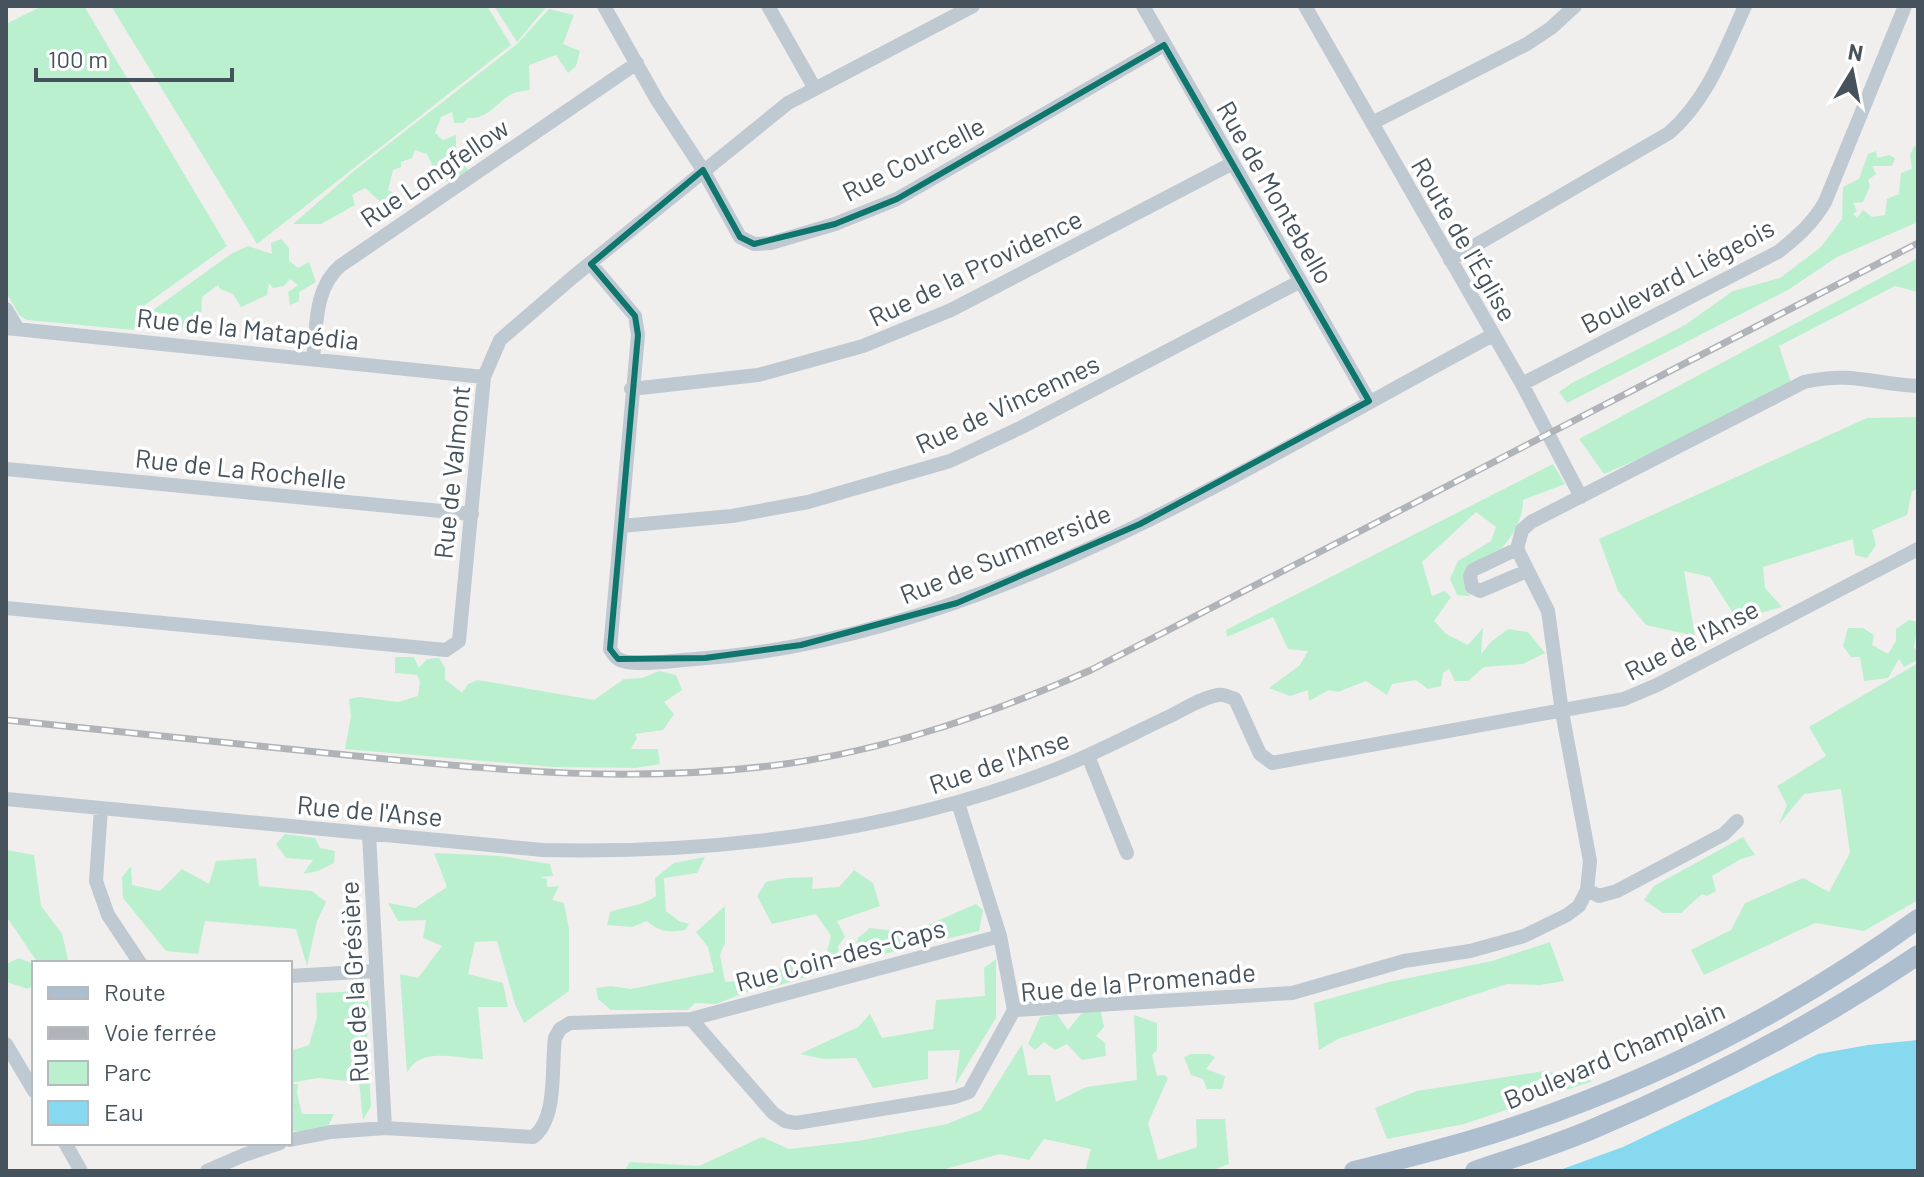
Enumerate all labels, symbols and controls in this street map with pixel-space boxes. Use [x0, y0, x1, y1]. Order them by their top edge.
scale bar [36, 32, 232, 82]
north arrow [1812, 32, 1892, 112]
text: N [1846, 37, 1865, 65]
text: 100 m [48, 44, 108, 73]
street label: Rue de Montebello [1211, 95, 1341, 289]
street label: Rue Courcelle [837, 109, 989, 207]
street label: Rue Longfellow [354, 111, 514, 233]
street label: Route de l'Église [1406, 152, 1524, 326]
street label: Rue de la Providence [863, 202, 1087, 332]
street label: Boulevard Liégeois [1575, 211, 1779, 339]
street label: Rue de la Matapédia [135, 301, 361, 355]
street label: Rue de Vincennes [910, 347, 1104, 459]
street label: Rue de Valmont [426, 384, 476, 560]
street label: Rue de La Rochelle [134, 441, 348, 495]
street label: Rue de Summerside [895, 497, 1115, 609]
street label: Rue de l'Anse [1619, 592, 1763, 686]
street label: Rue de l'Anse [925, 723, 1073, 799]
street label: Rue de l'Anse [296, 788, 444, 832]
street label: Rue de la Grésière [332, 880, 374, 1084]
street label: Rue Coin-des-Caps [732, 911, 948, 997]
street label: Rue de la Promenade [1019, 955, 1257, 1007]
legend [32, 961, 292, 1145]
text: Route [104, 977, 166, 1006]
street label: Boulevard Champlain [1499, 993, 1729, 1115]
text: Voie ferrée [104, 1017, 217, 1046]
text: Parc [104, 1057, 152, 1086]
text: Eau [104, 1097, 144, 1126]

